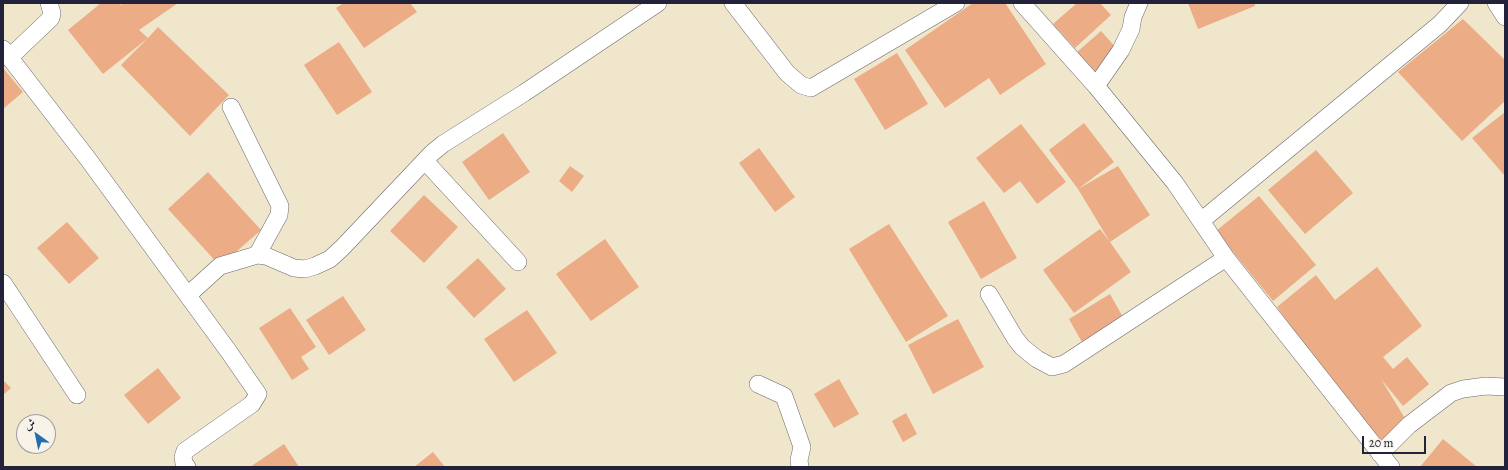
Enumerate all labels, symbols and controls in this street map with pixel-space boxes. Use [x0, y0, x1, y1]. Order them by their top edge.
north arrow [16, 414, 56, 454]
text: ش [21, 415, 38, 434]
scale bar [1364, 428, 1428, 454]
text: 20 m [1369, 435, 1393, 451]

